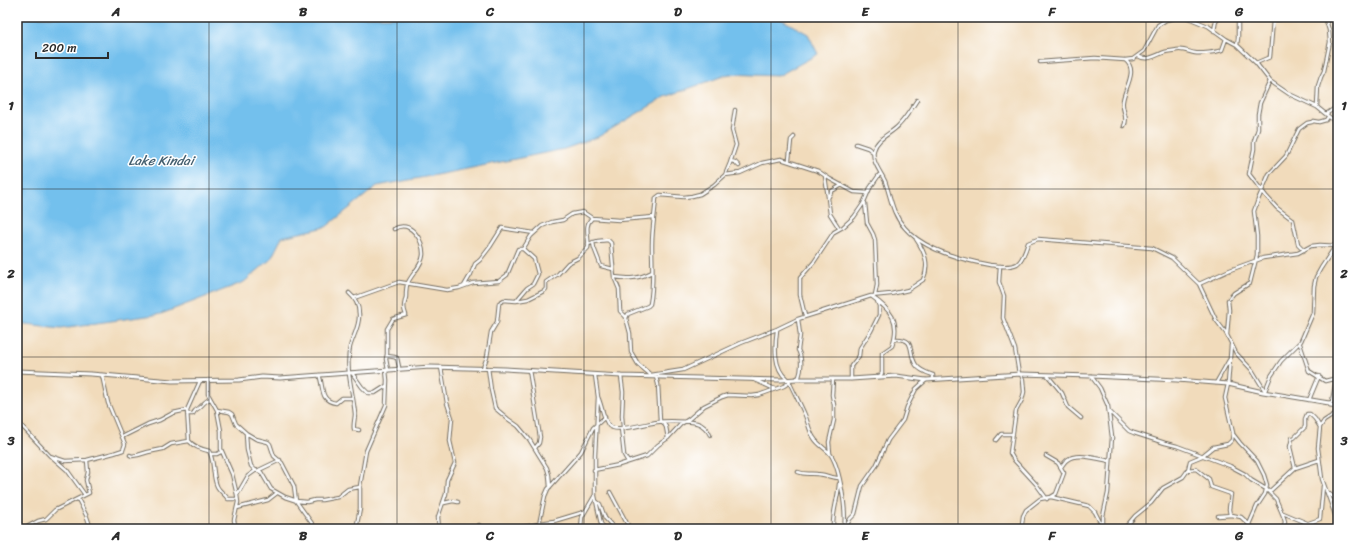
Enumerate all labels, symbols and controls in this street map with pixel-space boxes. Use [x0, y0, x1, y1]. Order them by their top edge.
text: A [111, 0, 120, 23]
text: B [299, 0, 308, 23]
text: C [485, 0, 495, 23]
text: D [674, 0, 682, 23]
text: E [861, 0, 870, 23]
text: F [1047, 0, 1056, 23]
text: G [1234, 0, 1244, 23]
scale bar [36, 34, 108, 60]
text: 200 m [42, 37, 76, 59]
text: 1 [8, 94, 14, 117]
text: 1 [1341, 94, 1347, 117]
water label: Lake Kindai [129, 149, 196, 172]
text: 2 [6, 262, 15, 285]
text: 2 [1339, 262, 1348, 285]
text: 3 [6, 429, 15, 452]
text: 3 [1339, 429, 1348, 452]
text: A [111, 524, 120, 546]
text: B [299, 524, 308, 546]
text: C [485, 524, 495, 546]
text: D [674, 524, 682, 546]
text: E [861, 524, 870, 546]
text: F [1047, 524, 1056, 546]
text: G [1234, 524, 1244, 546]

